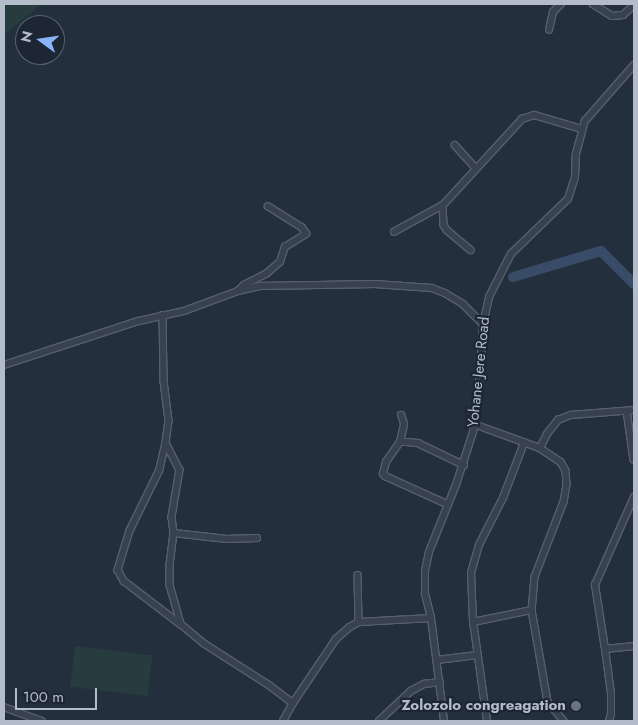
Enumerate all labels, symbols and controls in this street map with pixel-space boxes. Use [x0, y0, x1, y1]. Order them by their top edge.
north arrow [15, 15, 65, 65]
text: N [15, 29, 37, 44]
street label: Yohane Jere Road [464, 316, 494, 428]
scale bar [18, 678, 100, 710]
text: 100 m [23, 686, 64, 708]
place label: Zolozolo congreagation [401, 697, 566, 715]
marker: Zolozolo congreagation [570, 700, 582, 712]

